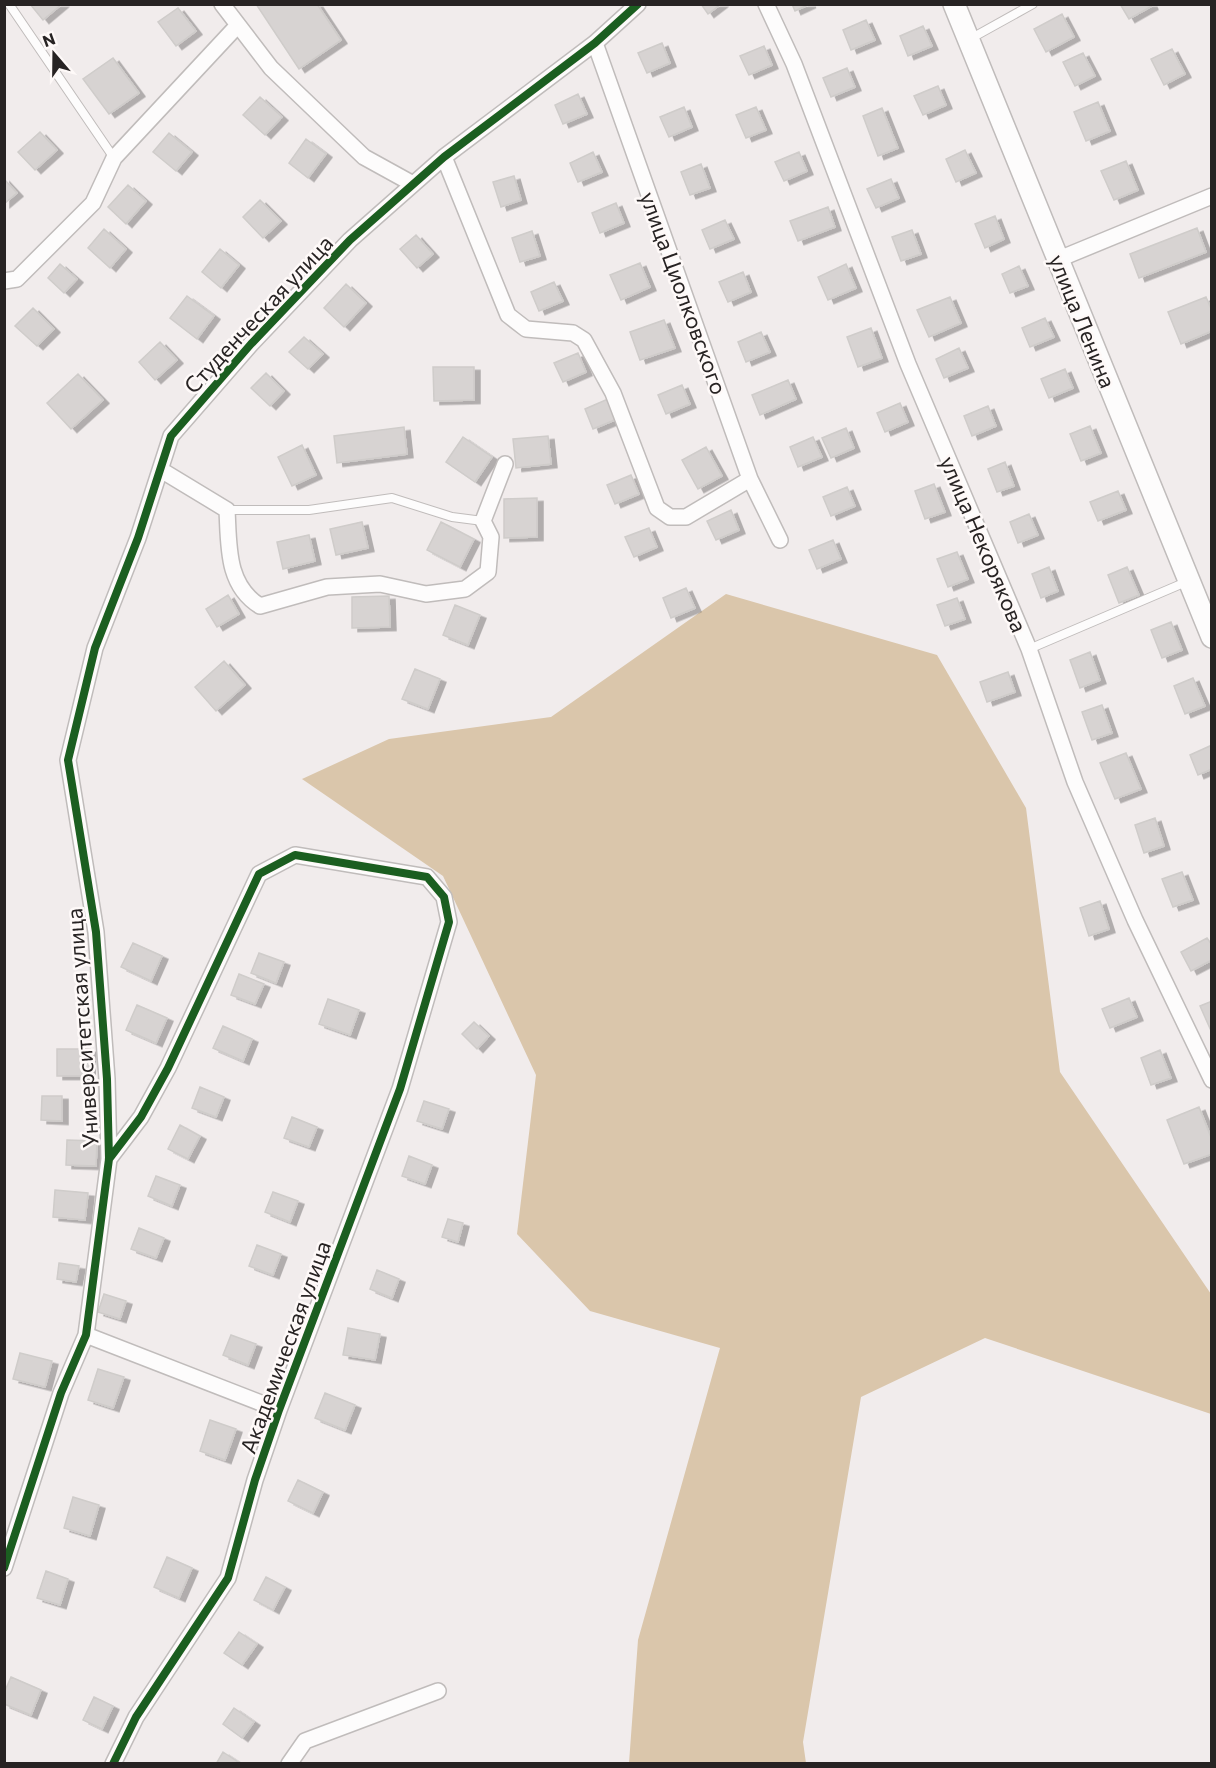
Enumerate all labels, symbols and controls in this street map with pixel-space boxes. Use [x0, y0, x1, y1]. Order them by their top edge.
north arrow [24, 24, 84, 84]
text: N [40, 28, 58, 50]
street label: улица Циолковского [635, 188, 733, 398]
street label: Студенческая улица [178, 229, 338, 399]
street label: улица Ленина [1044, 250, 1122, 392]
street label: улица Некорякова [935, 452, 1033, 636]
street label: Университетская улица [60, 907, 104, 1149]
street label: Академическая улица [234, 1237, 336, 1457]

